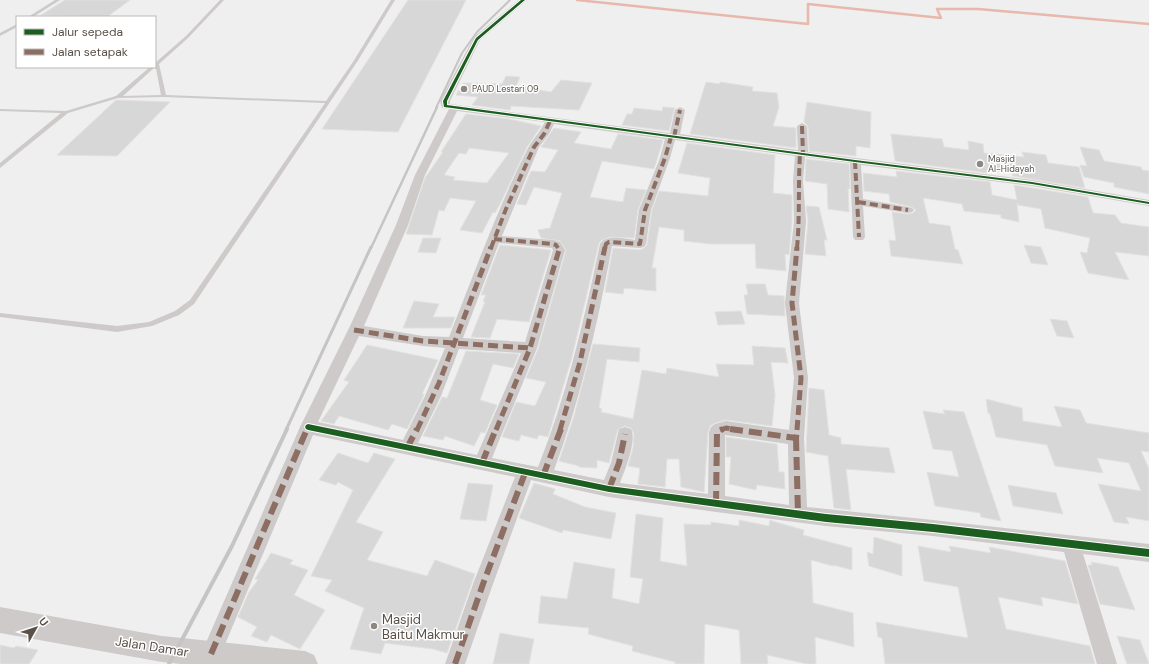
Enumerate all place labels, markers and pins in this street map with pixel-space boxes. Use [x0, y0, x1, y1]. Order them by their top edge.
place label: PAUD Lestari 09 [472, 83, 539, 95]
marker: PAUD Lestari 09 [459, 84, 469, 94]
place label: Masjid Al-Hidayah [988, 153, 1034, 175]
marker: Masjid Al-Hidayah [975, 159, 985, 169]
place label: Masjid Baitu Makmur [382, 611, 465, 643]
marker: Masjid Baitu Makmur [369, 621, 379, 631]

